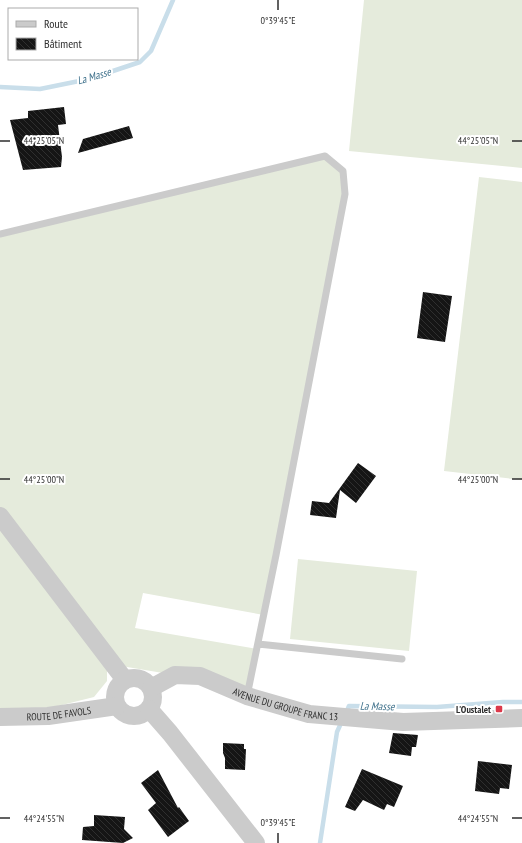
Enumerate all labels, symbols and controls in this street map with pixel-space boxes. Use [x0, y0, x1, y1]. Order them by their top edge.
legend [8, 8, 138, 60]
text: 0°39'45"E [261, 14, 295, 27]
text: Route [44, 16, 68, 31]
text: Bâtiment [44, 36, 82, 51]
water label: La Masse [75, 64, 114, 87]
text: 44°25'05"N [24, 134, 64, 147]
text: 44°25'05"N [458, 134, 498, 147]
text: 44°25'00"N [24, 473, 64, 486]
text: 44°25'00"N [458, 473, 498, 486]
street label: AVENUE DU GROUPE FRANC 13 [231, 684, 339, 723]
water label: La Masse [360, 699, 396, 713]
street label: ROUTE DE FAVOLS [27, 703, 92, 723]
place label: L'Oustalet [456, 703, 491, 716]
marker: L'Oustalet [494, 704, 504, 714]
text: 44°24'55"N [24, 812, 64, 825]
text: 44°24'55"N [458, 812, 498, 825]
text: 0°39'45"E [261, 816, 295, 829]

